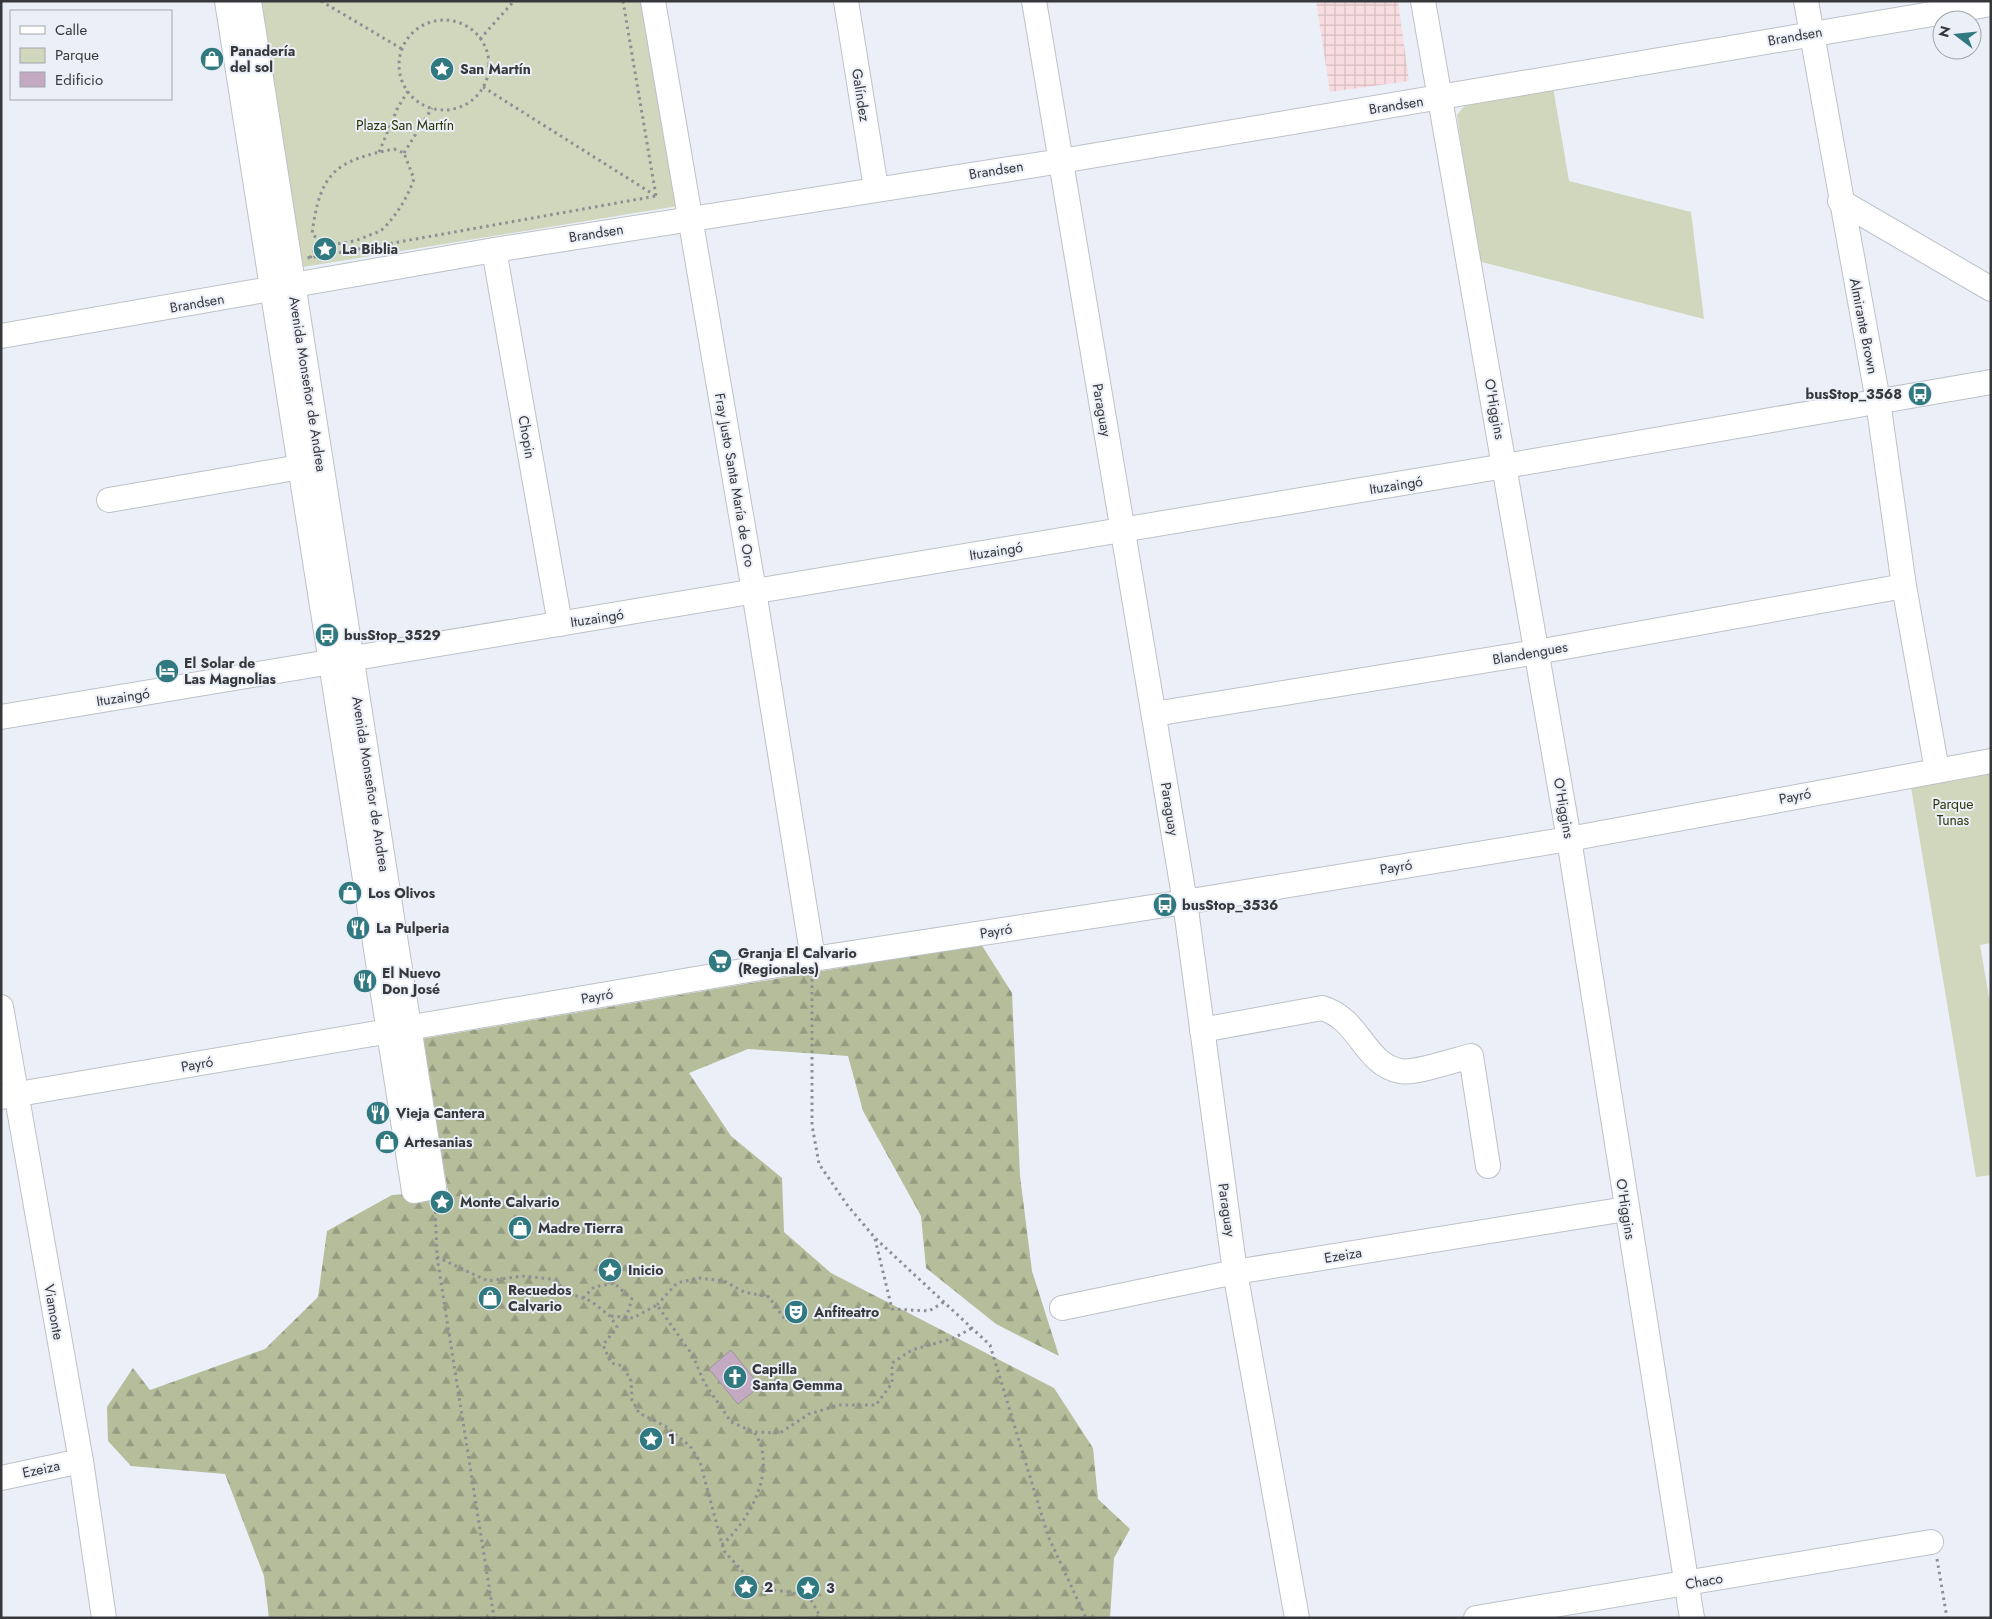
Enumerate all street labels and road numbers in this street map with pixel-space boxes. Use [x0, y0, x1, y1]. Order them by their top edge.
street label: Brandsen [1766, 21, 1824, 51]
street label: Galíndez [847, 67, 875, 123]
street label: Brandsen [1367, 91, 1425, 119]
street label: Brandsen [967, 156, 1025, 184]
street label: Brandsen [567, 219, 625, 247]
street label: Almirante Brown [1845, 276, 1883, 376]
street label: Brandsen [168, 288, 226, 318]
street label: Avenida Monseñor de Andrea [284, 295, 332, 473]
street label: O'Higgins [1480, 377, 1510, 441]
street label: Paraguay [1087, 382, 1117, 439]
street label: Fray Justo Santa María de Oro [710, 391, 760, 569]
street label: Chopin [513, 414, 541, 460]
street label: Ituzaingó [1368, 471, 1425, 499]
street label: Ituzaingó [968, 537, 1025, 565]
street label: Ituzaingó [569, 604, 626, 632]
street label: Blandengues [1491, 637, 1569, 669]
street label: Ituzaingó [95, 683, 152, 711]
street label: Avenida Monseñor de Andrea [347, 695, 395, 873]
street label: O'Higgins [1549, 776, 1579, 840]
street label: Paraguay [1156, 781, 1184, 838]
street label: Payró [1777, 783, 1813, 809]
street label: Payró [1378, 855, 1414, 879]
street label: Payró [978, 919, 1014, 943]
street label: Payró [579, 983, 615, 1009]
street label: Payró [179, 1051, 215, 1077]
street label: O'Higgins [1611, 1177, 1641, 1241]
street label: Paraguay [1213, 1182, 1241, 1239]
street label: Ezeiza [1323, 1242, 1363, 1268]
street label: Viamonte [39, 1283, 69, 1341]
street label: Ezeiza [20, 1455, 62, 1483]
street label: Chaco [1684, 1568, 1725, 1594]

